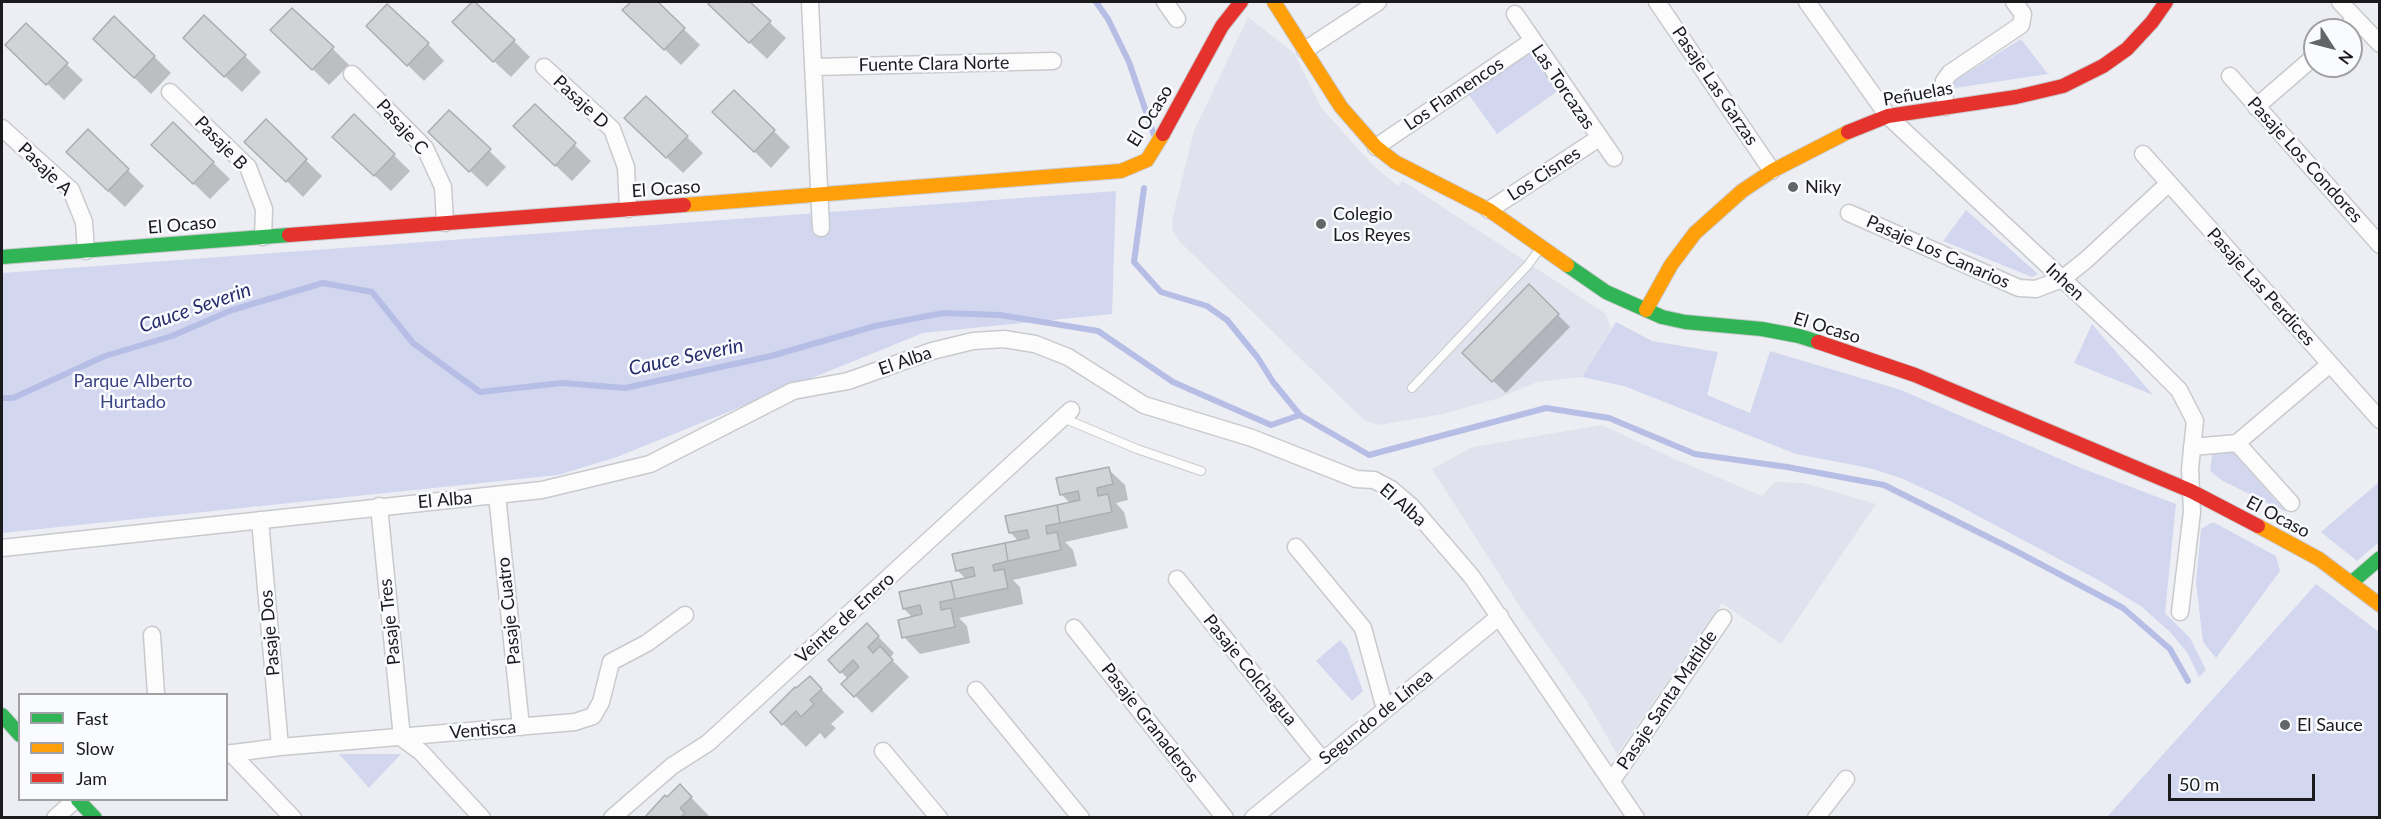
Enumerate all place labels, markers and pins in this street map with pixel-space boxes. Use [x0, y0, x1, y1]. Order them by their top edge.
place label: Niky [1805, 176, 1841, 198]
marker: Niky [1786, 180, 1800, 194]
place label: Colegio Los Reyes [1333, 203, 1410, 246]
marker: Colegio Los Reyes [1314, 217, 1328, 231]
place label: El Sauce [2297, 714, 2363, 736]
marker: El Sauce [2278, 718, 2292, 732]

